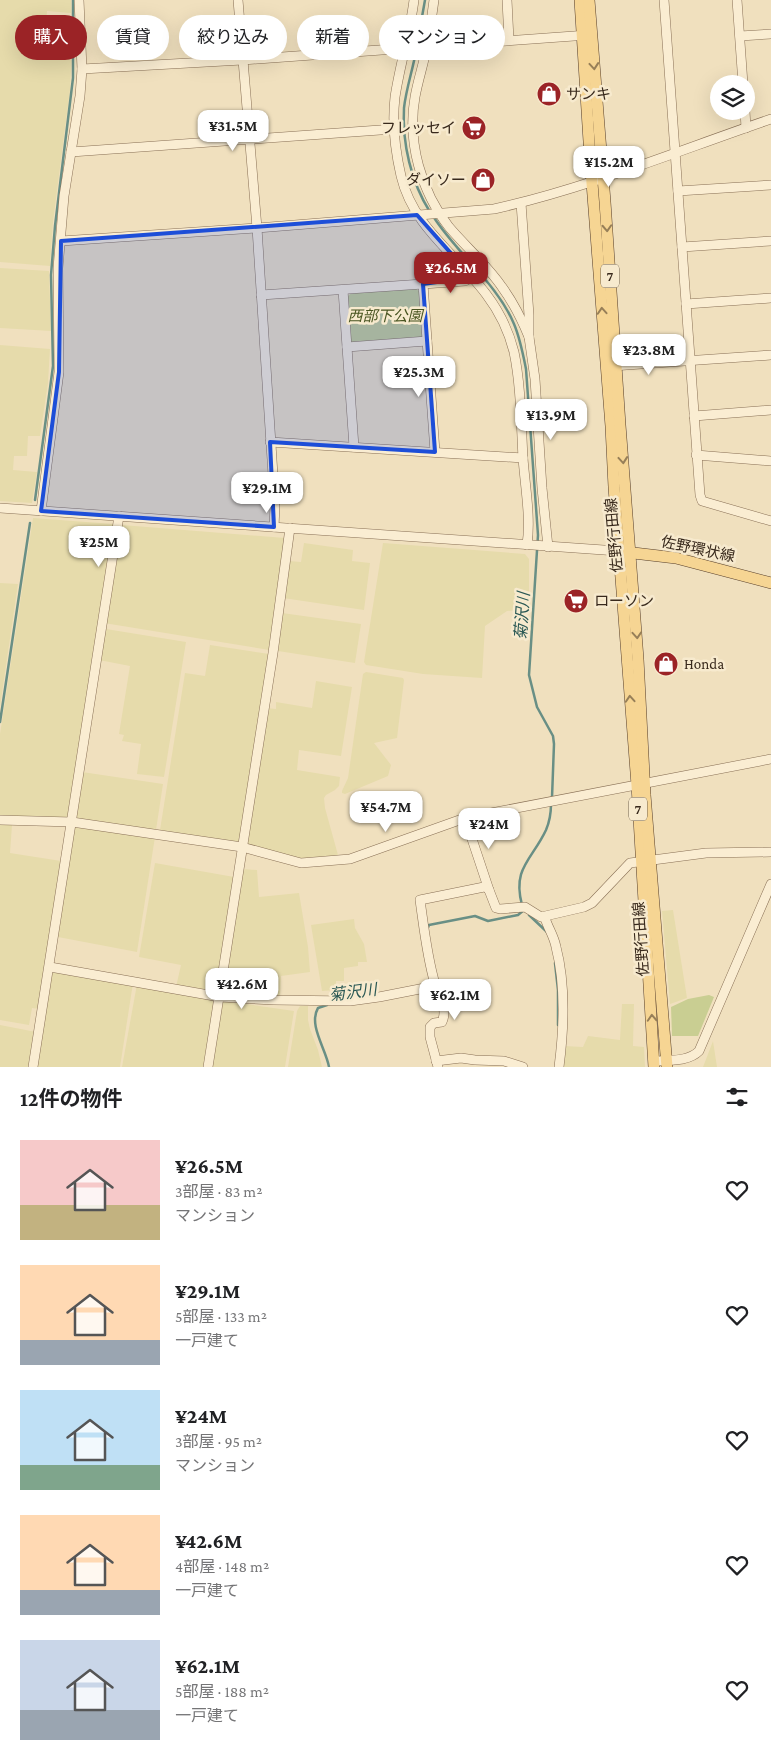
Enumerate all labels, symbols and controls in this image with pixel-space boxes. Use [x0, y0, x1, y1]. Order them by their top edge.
chip: 購入 [15, 15, 87, 60]
chip: 賃貸 [97, 15, 169, 60]
chip: 絞り込み [179, 15, 287, 60]
chip: 新着 [297, 15, 369, 60]
chip: マンション [379, 15, 505, 60]
one-way arrow [588, 62, 599, 70]
map controls [710, 75, 755, 120]
button: layers [710, 75, 755, 120]
shop icon: サンキ [536, 81, 562, 107]
place label: サンキ [566, 86, 611, 102]
pin: ¥31.5M [192, 110, 274, 152]
supermarket icon: フレッセイ [461, 115, 487, 141]
text: ¥31.5M [209, 117, 257, 134]
place label: フレッセイ [381, 120, 456, 136]
pin: ¥15.2M [568, 146, 650, 188]
text: ¥15.2M [584, 153, 634, 170]
shop icon: ダイソー [470, 167, 496, 193]
place label: ダイソー [406, 172, 466, 188]
one-way arrow [601, 224, 612, 232]
pin: ¥26.5M [410, 252, 492, 294]
text: ¥26.5M [425, 259, 477, 276]
road number: 7 [601, 264, 619, 288]
one-way arrow [597, 306, 608, 314]
park label: 西部下公園 [347, 308, 424, 324]
pin: ¥23.8M [608, 334, 690, 376]
text: ¥23.8M [623, 341, 675, 358]
pin: ¥25.3M [378, 356, 460, 398]
text: ¥25.3M [393, 363, 445, 380]
pin: ¥13.9M [510, 398, 592, 441]
text: ¥13.9M [526, 406, 576, 423]
one-way arrow [617, 456, 628, 464]
pin: ¥29.1M [226, 472, 308, 514]
text: ¥29.1M [242, 479, 292, 496]
street label: 佐野行田線 [603, 497, 625, 573]
pin: ¥25M [69, 526, 129, 568]
street label: 佐野環状線 [660, 532, 737, 565]
text: ¥25M [80, 533, 118, 550]
supermarket icon: ローソン [563, 588, 589, 614]
water label: 菊沢川 [512, 589, 532, 641]
place label: ローソン [594, 593, 654, 609]
one-way arrow [631, 632, 642, 640]
shop icon: Honda [653, 651, 679, 677]
place label: Honda [684, 656, 724, 672]
one-way arrow [625, 695, 636, 703]
pin: ¥54.7M [345, 790, 427, 833]
text: ¥54.7M [361, 798, 411, 815]
road number: 7 [629, 798, 647, 821]
pin: ¥24M [459, 808, 519, 850]
text: ¥24M [469, 815, 509, 832]
street label: 佐野行田線 [630, 901, 652, 977]
pin: ¥42.6M [201, 968, 283, 1010]
text: ¥42.6M [216, 975, 268, 992]
pin: ¥62.1M [414, 978, 496, 1021]
water label: 菊沢川 [328, 980, 380, 1003]
text: ¥62.1M [430, 986, 480, 1003]
one-way arrow [646, 1014, 657, 1022]
icon: filters [723, 1083, 751, 1111]
text: 12件の物件 [20, 1087, 123, 1111]
text: ¥26.5M [175, 1154, 243, 1178]
icon: home [60, 1160, 120, 1220]
icon: heart [723, 1176, 751, 1204]
text: 3部屋 · 83 m² [175, 1183, 262, 1200]
text: マンション [175, 1207, 255, 1224]
text: ¥29.1M [175, 1279, 240, 1303]
icon: home [60, 1285, 120, 1345]
icon: heart [723, 1301, 751, 1329]
text: 5部屋 · 133 m² [175, 1308, 267, 1325]
text: 一戸建て [175, 1332, 239, 1349]
text: ¥24M [175, 1404, 227, 1428]
icon: home [60, 1410, 120, 1470]
icon: heart [723, 1426, 751, 1454]
text: 3部屋 · 95 m² [175, 1433, 262, 1450]
text: マンション [175, 1457, 255, 1474]
text: ¥42.6M [175, 1529, 242, 1553]
icon: home [60, 1535, 120, 1595]
icon: heart [723, 1551, 751, 1579]
text: 4部屋 · 148 m² [175, 1558, 269, 1575]
text: 一戸建て [175, 1582, 239, 1599]
text: ¥62.1M [175, 1654, 240, 1678]
icon: home [60, 1660, 120, 1720]
icon: heart [723, 1676, 751, 1704]
text: 5部屋 · 188 m² [175, 1683, 269, 1700]
text: 一戸建て [175, 1707, 239, 1724]

